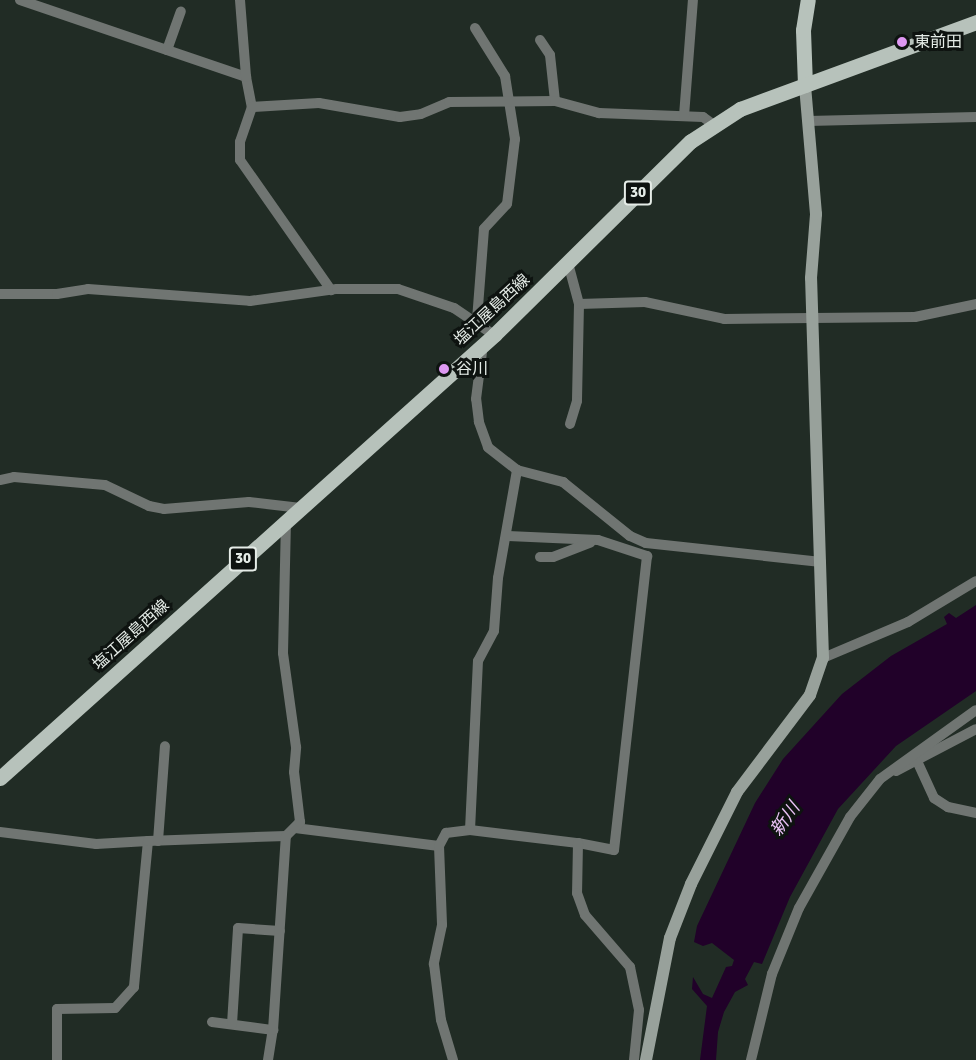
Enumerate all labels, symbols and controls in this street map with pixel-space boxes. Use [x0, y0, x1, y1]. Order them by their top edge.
place label: 東前田 [914, 32, 962, 52]
marker: 東前田 [895, 35, 909, 49]
road number: 30 [623, 181, 653, 205]
street label: 塩江屋島西線 [450, 270, 534, 350]
place label: 谷川 [456, 359, 488, 379]
marker: 谷川 [437, 362, 451, 376]
road number: 30 [228, 547, 258, 571]
street label: 塩江屋島西線 [89, 596, 173, 674]
water label: 新川 [766, 798, 804, 840]

